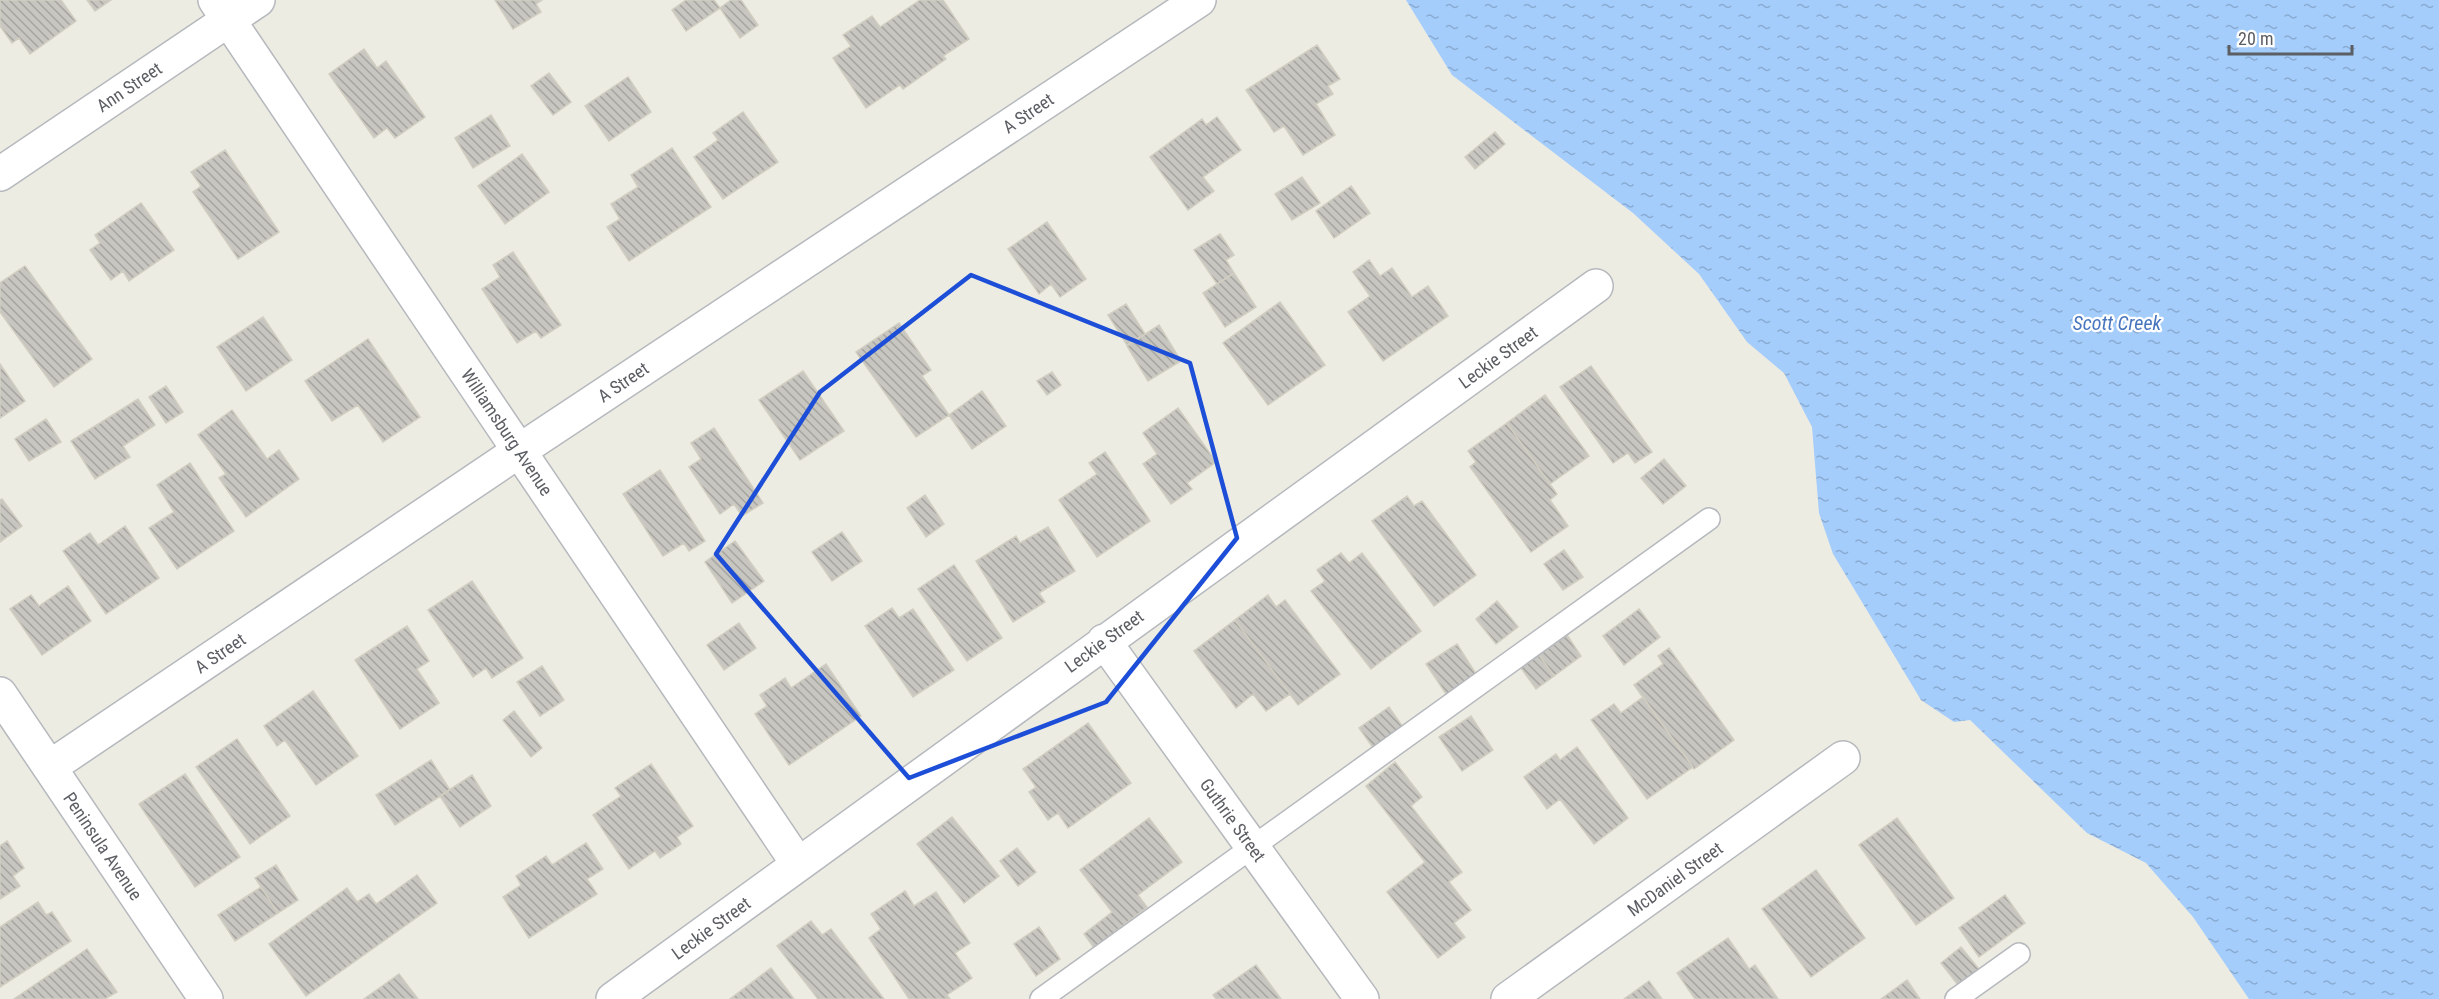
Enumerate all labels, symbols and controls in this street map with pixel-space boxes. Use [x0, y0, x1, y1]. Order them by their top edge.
scale bar [2229, 18, 2352, 56]
text: 20 m [2238, 28, 2273, 49]
street label: Ann Street [92, 58, 166, 116]
street label: A Street [999, 88, 1057, 138]
water label: Scott Creek [2073, 311, 2162, 335]
street label: Leckie Street [1454, 321, 1542, 393]
street label: A Street [594, 357, 652, 407]
street label: Williamsburg Avenue [457, 365, 557, 499]
street label: Leckie Street [1060, 605, 1148, 677]
street label: A Street [191, 628, 249, 678]
street label: Guthrie Street [1196, 774, 1270, 866]
street label: Peninsula Avenue [59, 788, 147, 904]
street label: McDaniel Street [1623, 837, 1727, 921]
street label: Leckie Street [667, 892, 755, 964]

